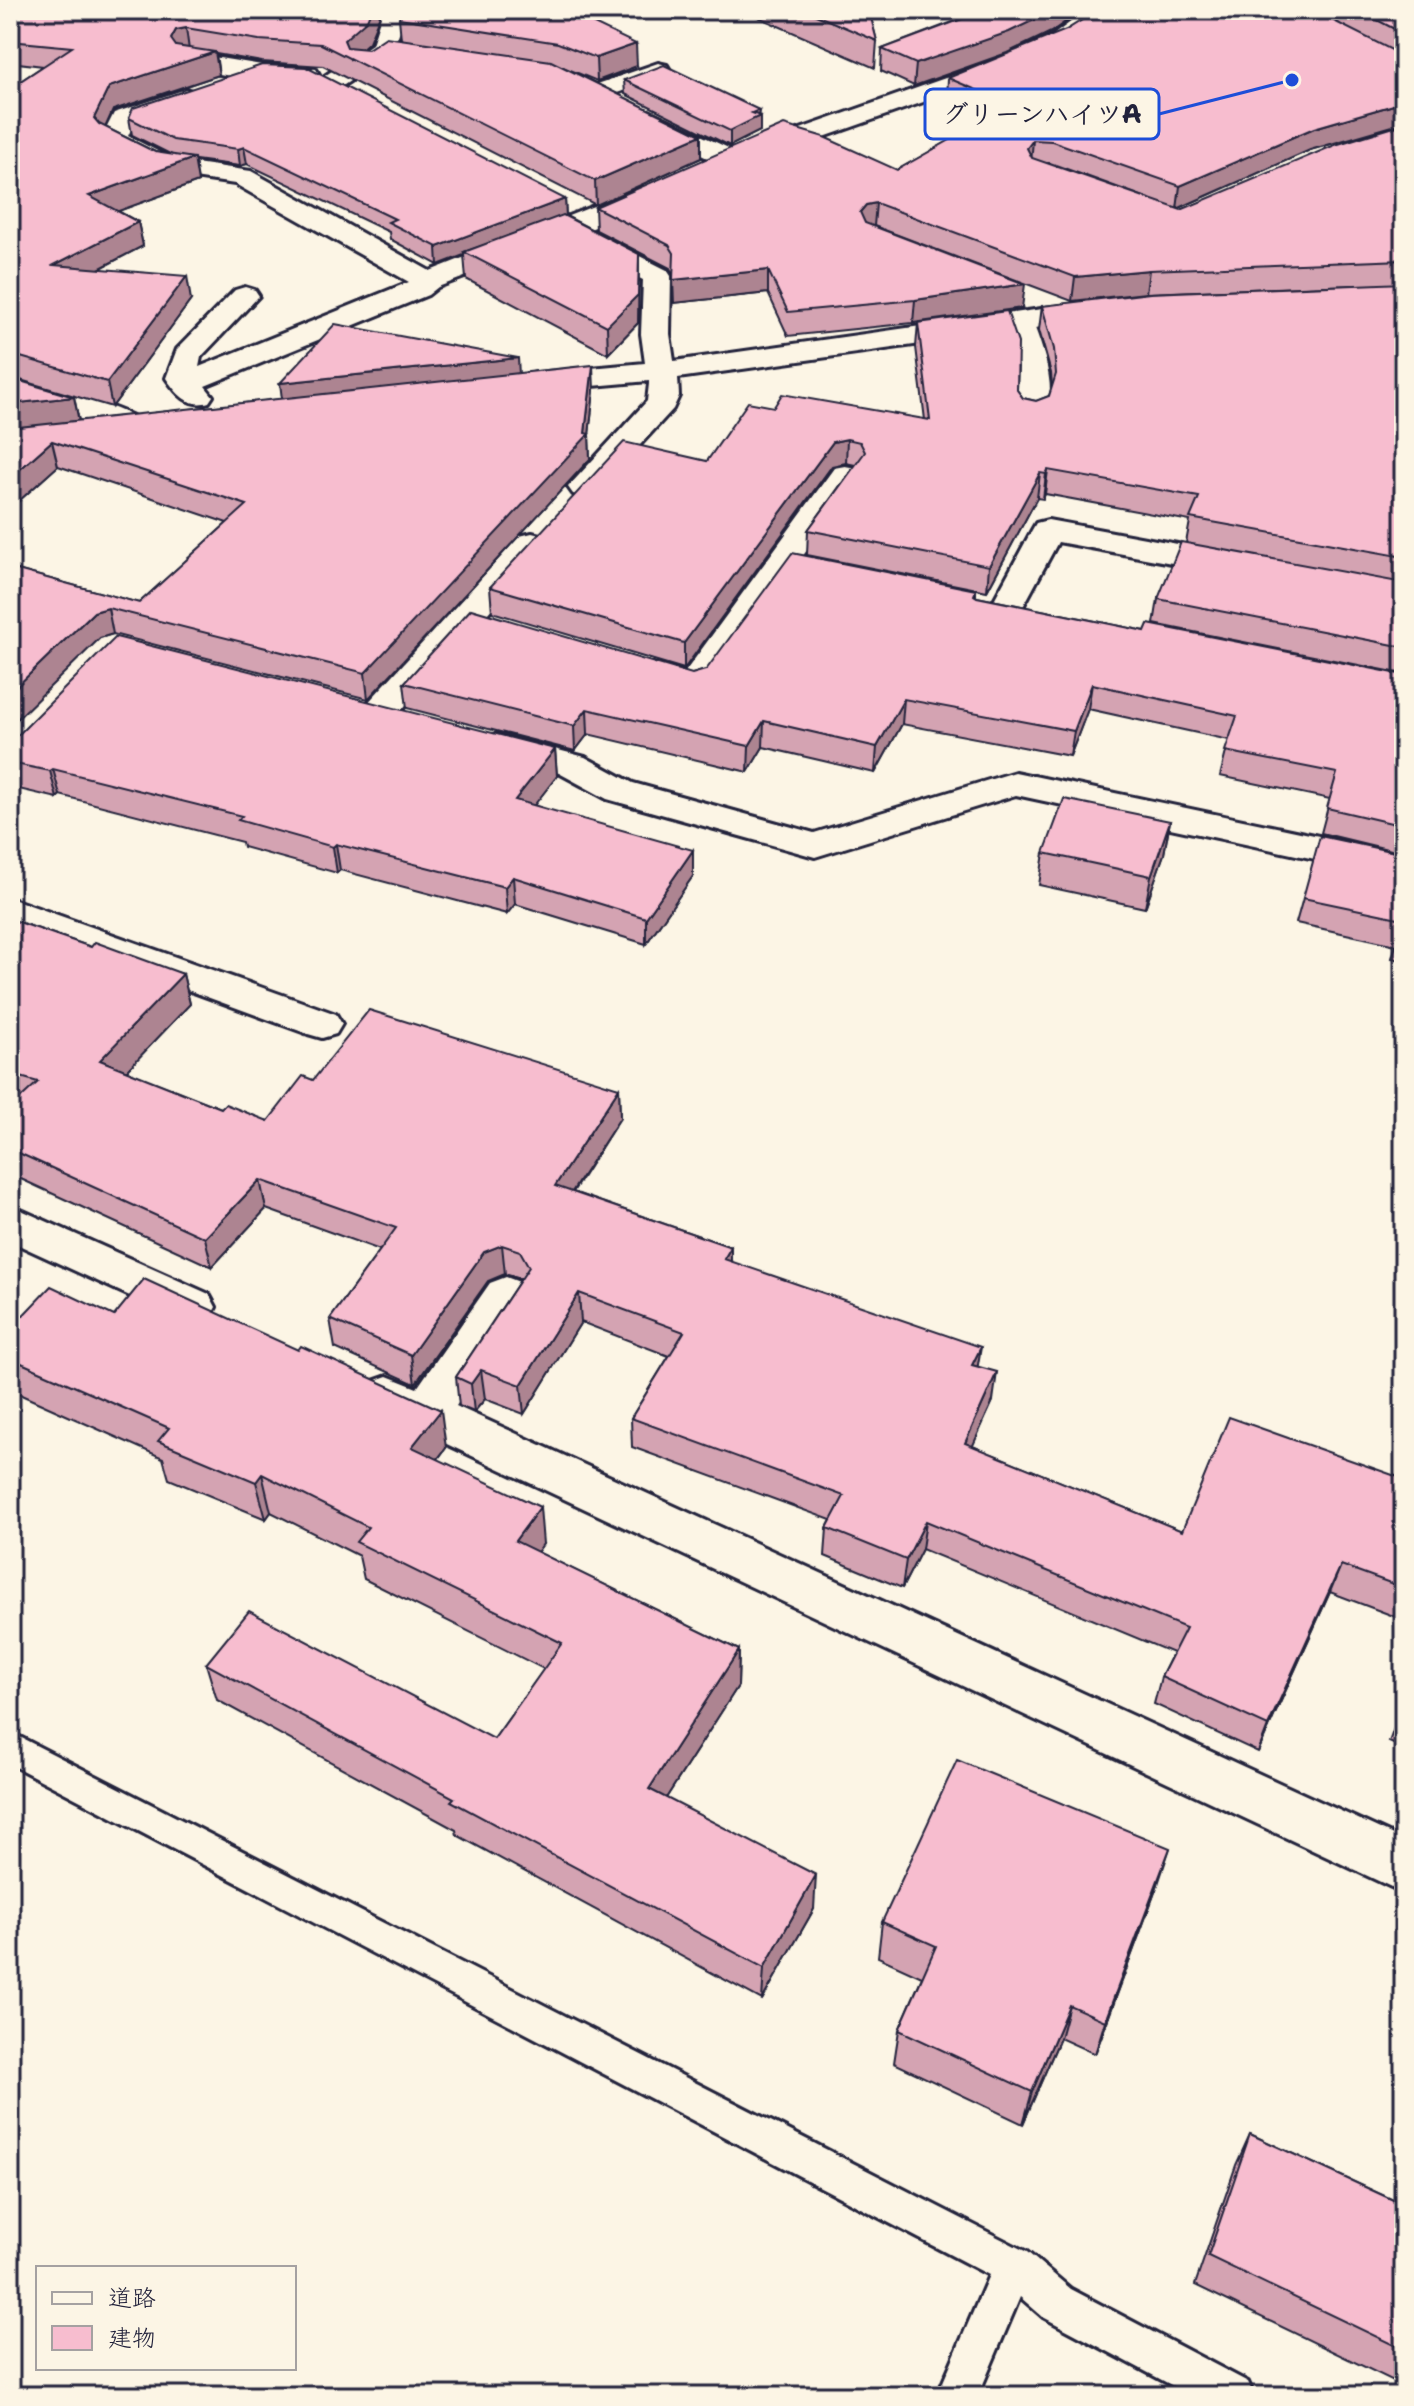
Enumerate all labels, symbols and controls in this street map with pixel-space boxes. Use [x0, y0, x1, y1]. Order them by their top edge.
callout: グリーンハイツA [925, 89, 1159, 139]
text: グリーンハイツA [942, 96, 1142, 131]
legend [36, 2266, 296, 2370]
text: 道路 [108, 2282, 156, 2314]
text: 建物 [108, 2322, 156, 2354]

